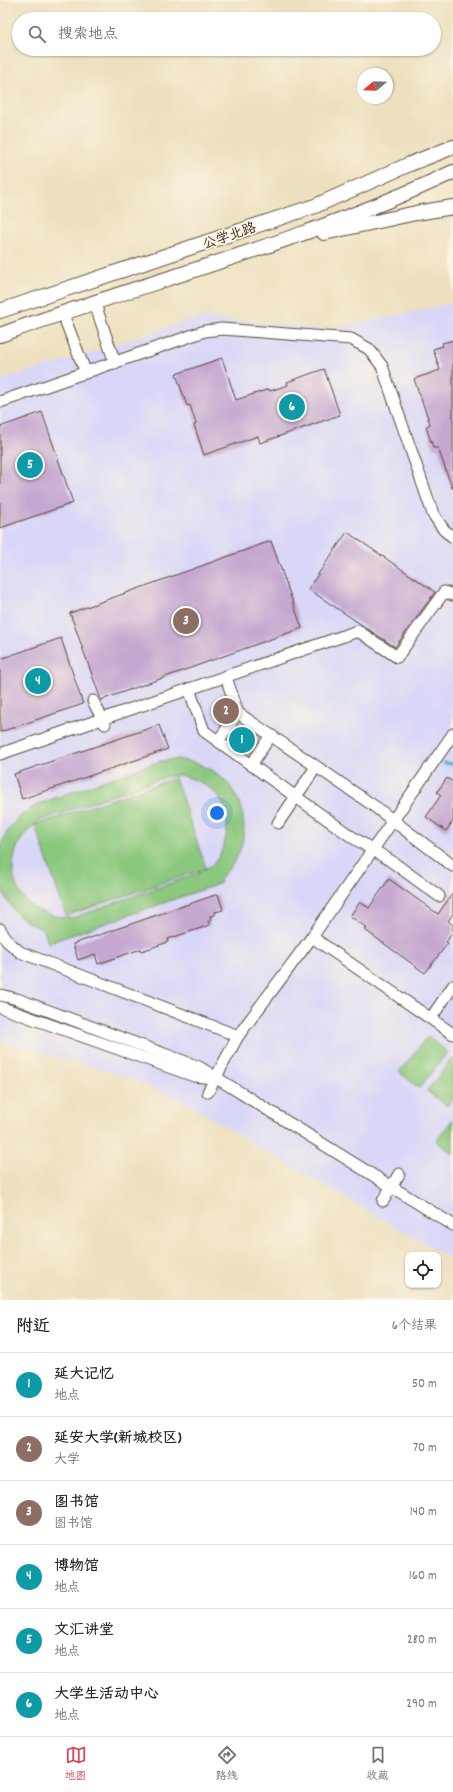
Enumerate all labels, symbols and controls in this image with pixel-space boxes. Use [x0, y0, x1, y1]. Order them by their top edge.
search box [12, 12, 441, 56]
icon: search [26, 23, 48, 45]
text: 搜索地点 [58, 24, 118, 46]
north arrow [357, 68, 393, 104]
street label: 公学北路 [200, 218, 259, 255]
pin: 6 [279, 392, 305, 422]
pin: 5 [17, 450, 43, 480]
pin: 3 [173, 606, 199, 636]
pin: 4 [25, 666, 51, 696]
pin: 2 [213, 696, 239, 726]
pin: 1 [229, 725, 255, 755]
your location [207, 803, 227, 823]
map controls [405, 1252, 441, 1288]
button: locate [405, 1252, 441, 1288]
text: 附近 [16, 1316, 50, 1340]
text: 6个结果 [392, 1317, 437, 1336]
text: 延大记忆 [54, 1364, 114, 1386]
text: 1 [28, 1375, 30, 1394]
text: 50 m [412, 1375, 437, 1394]
text: 地点 [54, 1387, 80, 1406]
text: 延安大学(新城校区) [54, 1428, 182, 1450]
text: 2 [26, 1439, 32, 1458]
text: 70 m [413, 1439, 437, 1458]
text: 大学 [54, 1451, 80, 1470]
text: 图书馆 [54, 1492, 99, 1514]
text: 3 [26, 1503, 32, 1522]
text: 140 m [410, 1503, 437, 1522]
text: 图书馆 [54, 1515, 93, 1534]
text: 博物馆 [54, 1556, 99, 1578]
text: 4 [26, 1567, 32, 1586]
text: 160 m [409, 1567, 437, 1586]
text: 地点 [54, 1579, 80, 1598]
text: 文汇讲堂 [54, 1620, 114, 1642]
text: 5 [26, 1631, 32, 1650]
text: 280 m [407, 1631, 437, 1650]
text: 地点 [54, 1643, 80, 1662]
text: 大学生活动中心 [54, 1684, 159, 1706]
text: 6 [26, 1695, 32, 1714]
text: 290 m [406, 1695, 437, 1714]
text: 地点 [54, 1707, 80, 1726]
tab: 地图 [65, 1744, 87, 1785]
tab: 路线 [216, 1744, 238, 1785]
tab: 收藏 [367, 1744, 389, 1785]

